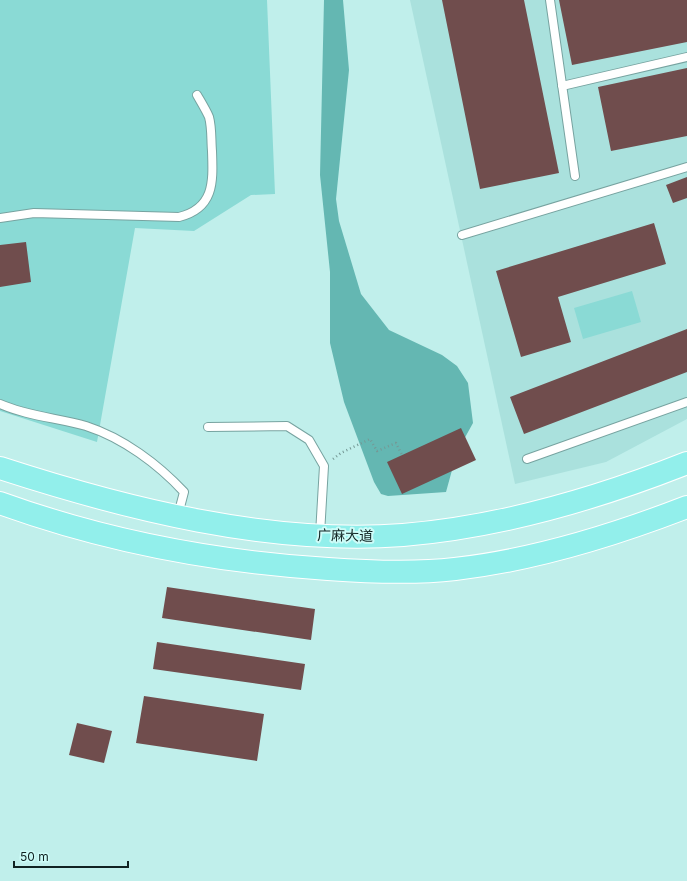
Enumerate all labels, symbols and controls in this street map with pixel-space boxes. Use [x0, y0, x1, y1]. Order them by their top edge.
street label: 广麻大道 [317, 526, 373, 544]
scale bar [14, 843, 128, 869]
text: 50 m [20, 849, 49, 864]

